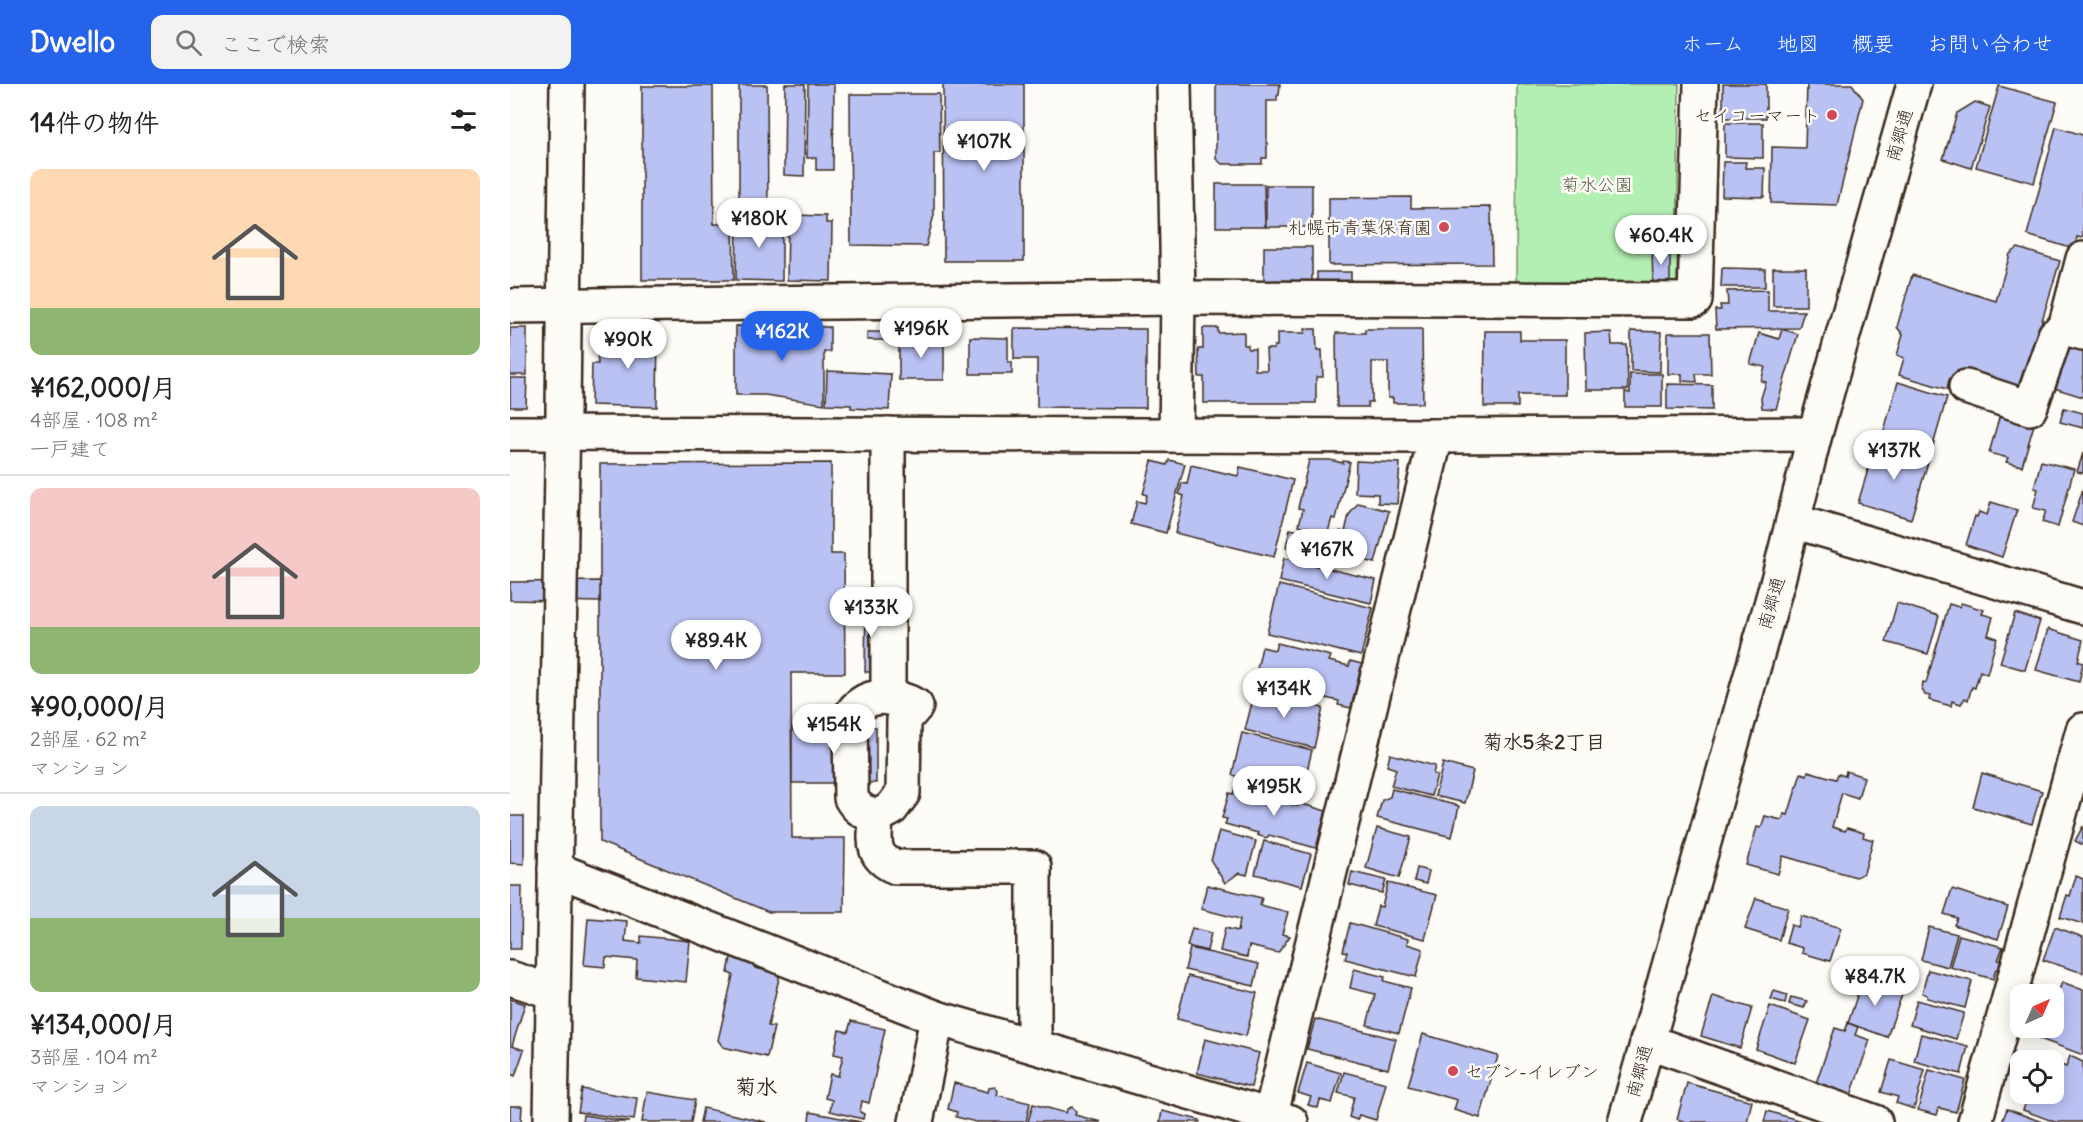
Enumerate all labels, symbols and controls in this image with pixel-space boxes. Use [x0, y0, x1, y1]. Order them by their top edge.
search box [151, 15, 571, 69]
text: Dwello [30, 24, 115, 60]
icon: search [172, 26, 205, 59]
text: ここで検索 [220, 30, 330, 58]
text: ホーム [1682, 30, 1744, 57]
text: 地図 [1777, 30, 1819, 57]
text: 概要 [1852, 30, 1894, 57]
text: お問い合わせ [1927, 30, 2053, 57]
icon: filters [447, 104, 480, 137]
place label: セイコーマート [1694, 104, 1820, 127]
text: 14件の物件 [30, 106, 159, 139]
street label: 南郷通 [1881, 106, 1917, 164]
marker: セイコーマート [1825, 108, 1839, 122]
pin: ¥107K [942, 121, 1026, 172]
text: ¥107K [957, 128, 1011, 153]
park label: 菊水公園 [1561, 173, 1633, 196]
pin: ¥180K [717, 198, 801, 249]
text: ¥180K [731, 205, 787, 230]
icon: home [201, 208, 309, 316]
pin: ¥60.4K [1612, 215, 1710, 266]
place label: 札幌市青葉保育園 [1288, 216, 1432, 239]
marker: 札幌市青葉保育園 [1437, 220, 1451, 234]
text: ¥60.4K [1629, 222, 1693, 247]
pin: ¥196K [879, 308, 963, 359]
pin: ¥162K [740, 311, 824, 362]
text: ¥196K [893, 315, 949, 340]
text: ¥162K [755, 318, 809, 343]
pin: ¥90K [592, 319, 664, 370]
text: ¥90K [604, 326, 652, 351]
text: ¥162,000/月 [30, 371, 177, 404]
text: 4部屋 · 108 m² [30, 407, 158, 432]
pin: ¥137K [1852, 430, 1936, 481]
text: 一戸建て [30, 436, 110, 461]
text: ¥137K [1867, 437, 1921, 462]
icon: home [201, 527, 309, 635]
pin: ¥167K [1285, 529, 1369, 580]
text: ¥167K [1300, 536, 1354, 561]
street label: 南郷通 [1753, 574, 1789, 632]
pin: ¥133K [829, 587, 913, 638]
text: ¥133K [844, 594, 898, 619]
pin: ¥89.4K [667, 620, 765, 671]
text: ¥89.4K [685, 627, 747, 652]
pin: ¥134K [1242, 668, 1326, 719]
text: ¥134K [1257, 675, 1311, 700]
text: ¥90,000/月 [30, 690, 169, 723]
pin: ¥154K [792, 704, 876, 755]
text: ¥154K [806, 711, 862, 736]
text: 2部屋 · 62 m² [30, 726, 147, 751]
district label: 菊水5条2丁目 [1483, 729, 1605, 754]
text: マンション [30, 755, 129, 780]
pin: ¥195K [1232, 766, 1316, 817]
text: ¥195K [1247, 773, 1302, 798]
icon: home [201, 845, 309, 953]
pin: ¥84.7K [1826, 956, 1924, 1007]
text: ¥84.7K [1844, 963, 1906, 988]
north arrow [2010, 984, 2064, 1038]
map controls [2010, 984, 2064, 1104]
text: ¥134,000/月 [30, 1008, 177, 1041]
street label: 南郷通 [1621, 1042, 1657, 1100]
text: 3部屋 · 104 m² [30, 1044, 158, 1069]
button: locate [2010, 1050, 2064, 1104]
place label: セブン-イレブン [1465, 1060, 1599, 1083]
marker: セブン-イレブン [1446, 1064, 1460, 1078]
text: マンション [30, 1073, 129, 1098]
district label: 菊水 [735, 1073, 777, 1100]

